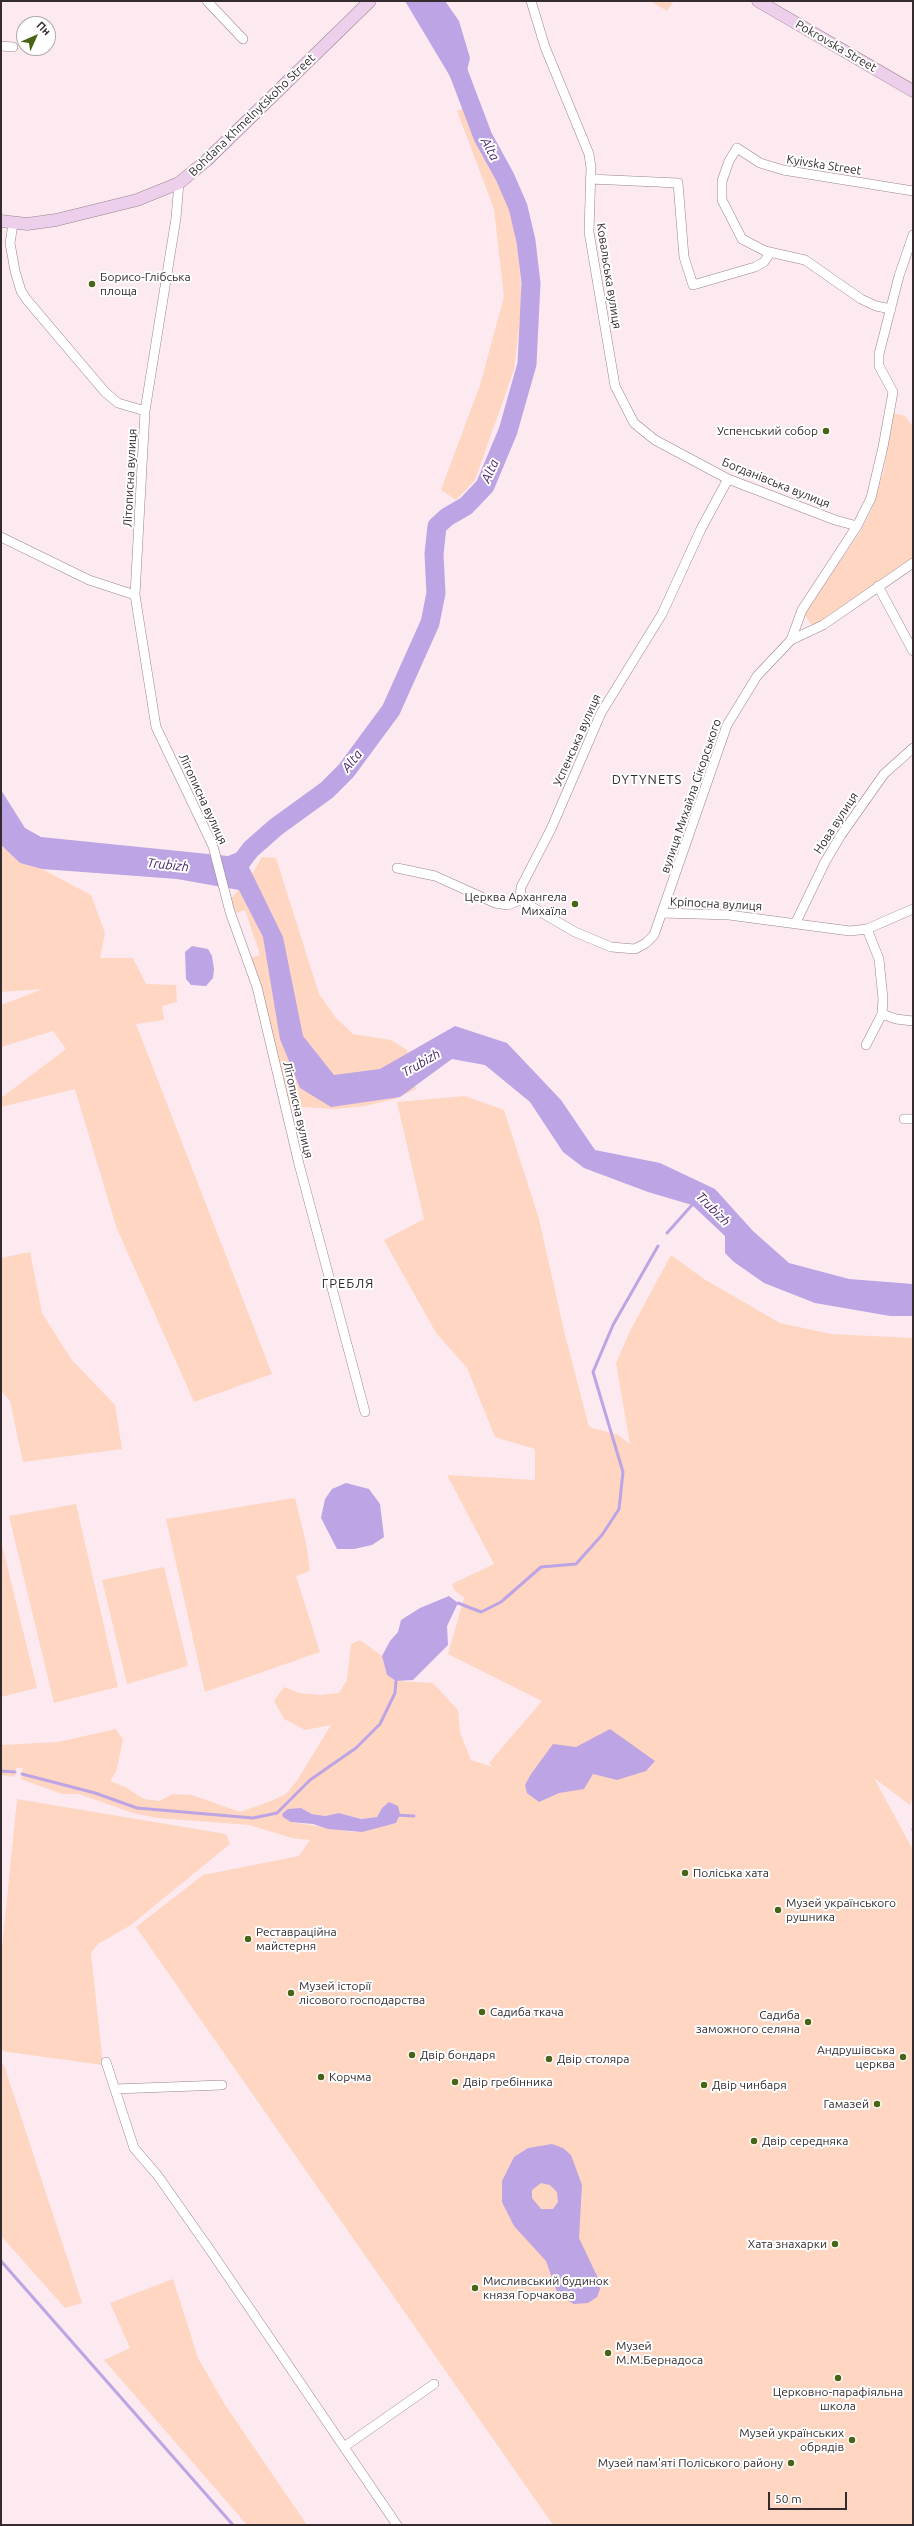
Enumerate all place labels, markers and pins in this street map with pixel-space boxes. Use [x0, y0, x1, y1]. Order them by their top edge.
place label: Борисо-Глібська площа [100, 270, 191, 298]
marker: Борисо-Глібська площа [87, 279, 97, 289]
place label: Успенський собор [717, 424, 818, 438]
marker: Успенський собор [821, 426, 831, 436]
place label: Церква Архангела Михаїла [465, 890, 567, 918]
marker: Церква Архангела Михаїла [570, 899, 580, 909]
place label: Поліська хата [693, 1866, 769, 1880]
marker: Поліська хата [680, 1868, 690, 1878]
place label: Музей українського рушника [786, 1896, 896, 1924]
marker: Музей українського рушника [773, 1905, 783, 1915]
place label: Реставраційна майстерня [256, 1925, 337, 1953]
marker: Реставраційна майстерня [243, 1934, 253, 1944]
place label: Музей історії лісового господарства [299, 1979, 425, 2007]
marker: Музей історії лісового господарства [286, 1988, 296, 1998]
place label: Садиба ткача [490, 2005, 564, 2019]
marker: Садиба ткача [477, 2007, 487, 2017]
place label: Садиба заможного селяна [696, 2008, 800, 2036]
marker: Садиба заможного селяна [803, 2017, 813, 2027]
place label: Андрушівська церква [817, 2043, 895, 2071]
place label: Двір бондаря [420, 2048, 495, 2062]
marker: Двір бондаря [407, 2050, 417, 2060]
place label: Двір столяра [557, 2052, 629, 2066]
marker: Андрушівська церква [898, 2052, 908, 2062]
marker: Двір столяра [544, 2054, 554, 2064]
place label: Корчма [329, 2070, 371, 2084]
marker: Корчма [316, 2072, 326, 2082]
place label: Двір гребінника [463, 2075, 553, 2089]
marker: Двір гребінника [450, 2077, 460, 2087]
place label: Двір чинбаря [712, 2078, 787, 2092]
marker: Двір чинбаря [699, 2080, 709, 2090]
place label: Гамазей [824, 2097, 869, 2111]
marker: Гамазей [872, 2099, 882, 2109]
place label: Двір середняка [762, 2134, 848, 2148]
marker: Двір середняка [749, 2136, 759, 2146]
place label: Хата знахарки [748, 2237, 827, 2251]
marker: Хата знахарки [830, 2239, 840, 2249]
place label: Мисливський будинок князя Горчакова [483, 2274, 609, 2302]
marker: Мисливський будинок князя Горчакова [470, 2283, 480, 2293]
place label: Музей М.М.Бернадоса [616, 2339, 703, 2367]
marker: Музей М.М.Бернадоса [603, 2348, 613, 2358]
marker: Церковно-парафіяльна школа [833, 2373, 843, 2383]
place label: Церковно-парафіяльна школа [773, 2385, 903, 2413]
place label: Музей українських обрядів [739, 2426, 844, 2454]
marker: Музей українських обрядів [847, 2435, 857, 2445]
place label: Музей пам'яті Поліського району [598, 2456, 783, 2470]
marker: Музей пам'яті Поліського району [786, 2458, 796, 2468]

